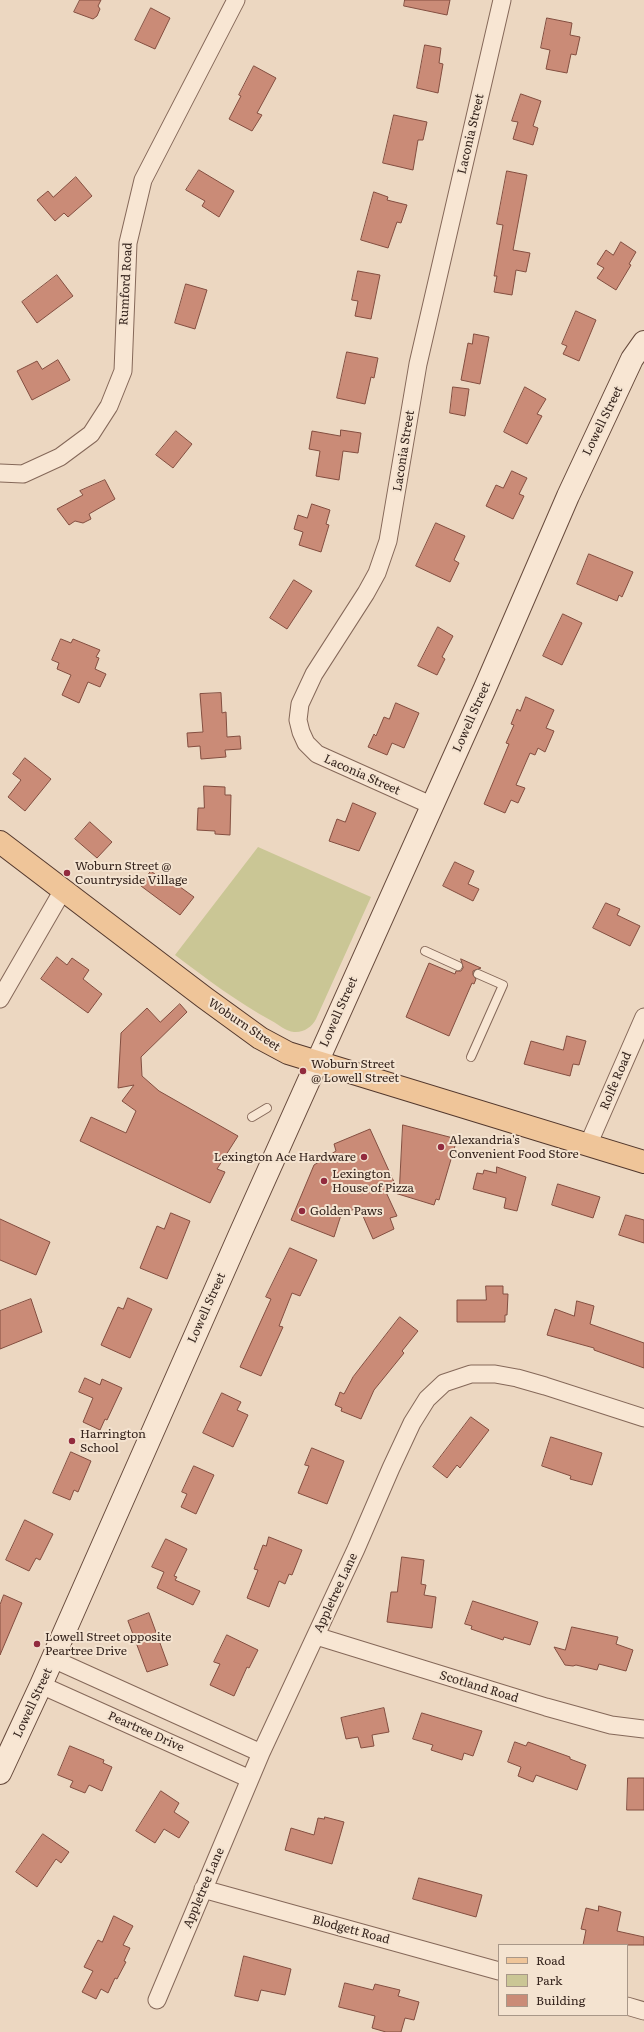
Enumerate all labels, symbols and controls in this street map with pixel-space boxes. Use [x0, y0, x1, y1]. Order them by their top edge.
street label: Laconia Street [455, 92, 487, 176]
street label: Rumford Road [117, 242, 135, 326]
street label: Lowell Street [580, 384, 626, 458]
street label: Laconia Street [390, 409, 418, 493]
street label: Lowell Street [450, 680, 494, 754]
street label: Laconia Street [322, 752, 402, 798]
place label: Woburn Street @ Countryside Village [75, 859, 188, 887]
marker: Woburn Street @ Countryside Village [62, 868, 72, 878]
street label: Lowell Street [317, 975, 361, 1049]
street label: Woburn Street [205, 996, 283, 1054]
street label: Rolfe Road [597, 1050, 635, 1112]
place label: Woburn Street @ Lowell Street [311, 1057, 399, 1085]
marker: Woburn Street @ Lowell Street [298, 1066, 308, 1076]
place label: Alexandria's Convenient Food Store [449, 1133, 579, 1161]
marker: Alexandria's Convenient Food Store [436, 1142, 446, 1152]
place label: Lexington Ace Hardware [214, 1150, 356, 1164]
marker: Lexington Ace Hardware [359, 1152, 369, 1162]
place label: Lexington House of Pizza [332, 1167, 414, 1195]
marker: Lexington House of Pizza [319, 1176, 329, 1186]
place label: Golden Paws [310, 1204, 382, 1218]
marker: Golden Paws [297, 1206, 307, 1216]
street label: Lowell Street [185, 1271, 229, 1345]
place label: Harrington School [80, 1427, 146, 1455]
marker: Harrington School [67, 1436, 77, 1446]
street label: Appletree Lane [311, 1551, 361, 1635]
place label: Lowell Street opposite Peartree Drive [45, 1630, 171, 1658]
marker: Lowell Street opposite Peartree Drive [32, 1639, 42, 1649]
street label: Lowell Street [11, 1666, 55, 1740]
street label: Scotland Road [438, 1668, 520, 1706]
street label: Peartree Drive [106, 1709, 186, 1755]
street label: Appletree Lane [181, 1846, 227, 1930]
street label: Blodgett Road [311, 1913, 391, 1947]
legend [498, 1944, 628, 2016]
text: Road [536, 1951, 565, 1969]
text: Park [536, 1971, 562, 1989]
text: Building [536, 1991, 585, 2009]

